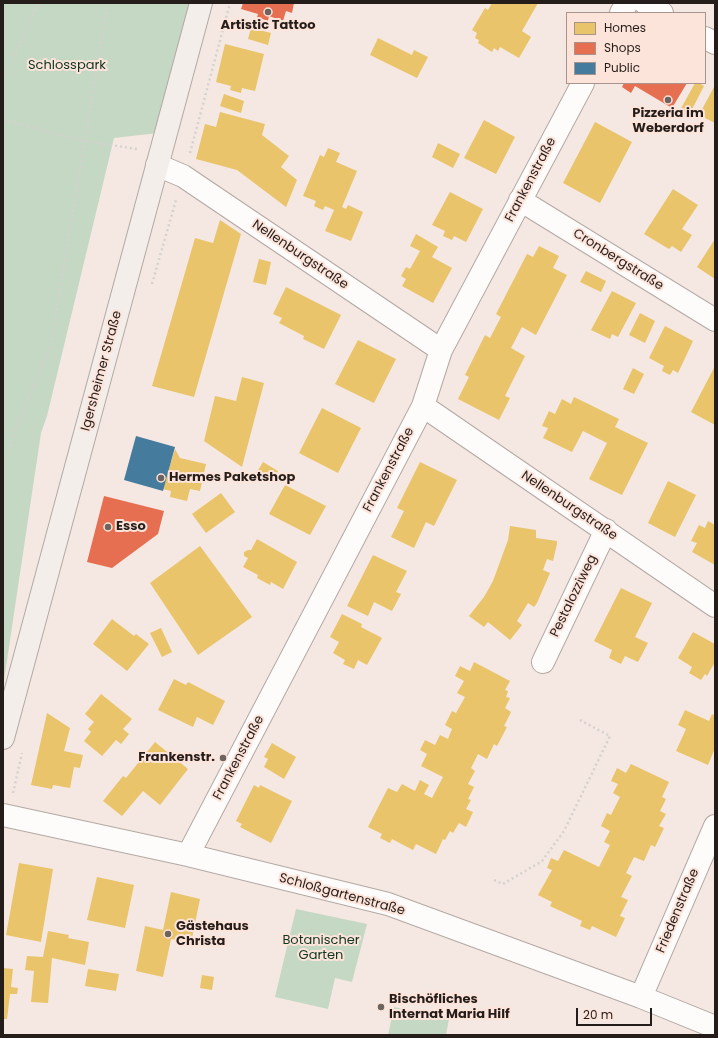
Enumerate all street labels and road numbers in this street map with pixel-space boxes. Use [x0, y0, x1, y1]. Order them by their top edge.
street label: Frankenstraße [502, 135, 560, 225]
street label: Nellenburgstraße [249, 217, 351, 293]
street label: Cronbergstraße [570, 226, 666, 294]
street label: Igersheimer Straße [78, 309, 126, 433]
street label: Frankenstraße [360, 425, 418, 515]
street label: Nellenburgstraße [518, 468, 620, 544]
street label: Pestalozziweg [547, 552, 601, 640]
street label: Frankenstraße [210, 713, 268, 803]
street label: Friedenstraße [653, 867, 703, 955]
street label: Schloßgartenstraße [277, 871, 407, 919]

